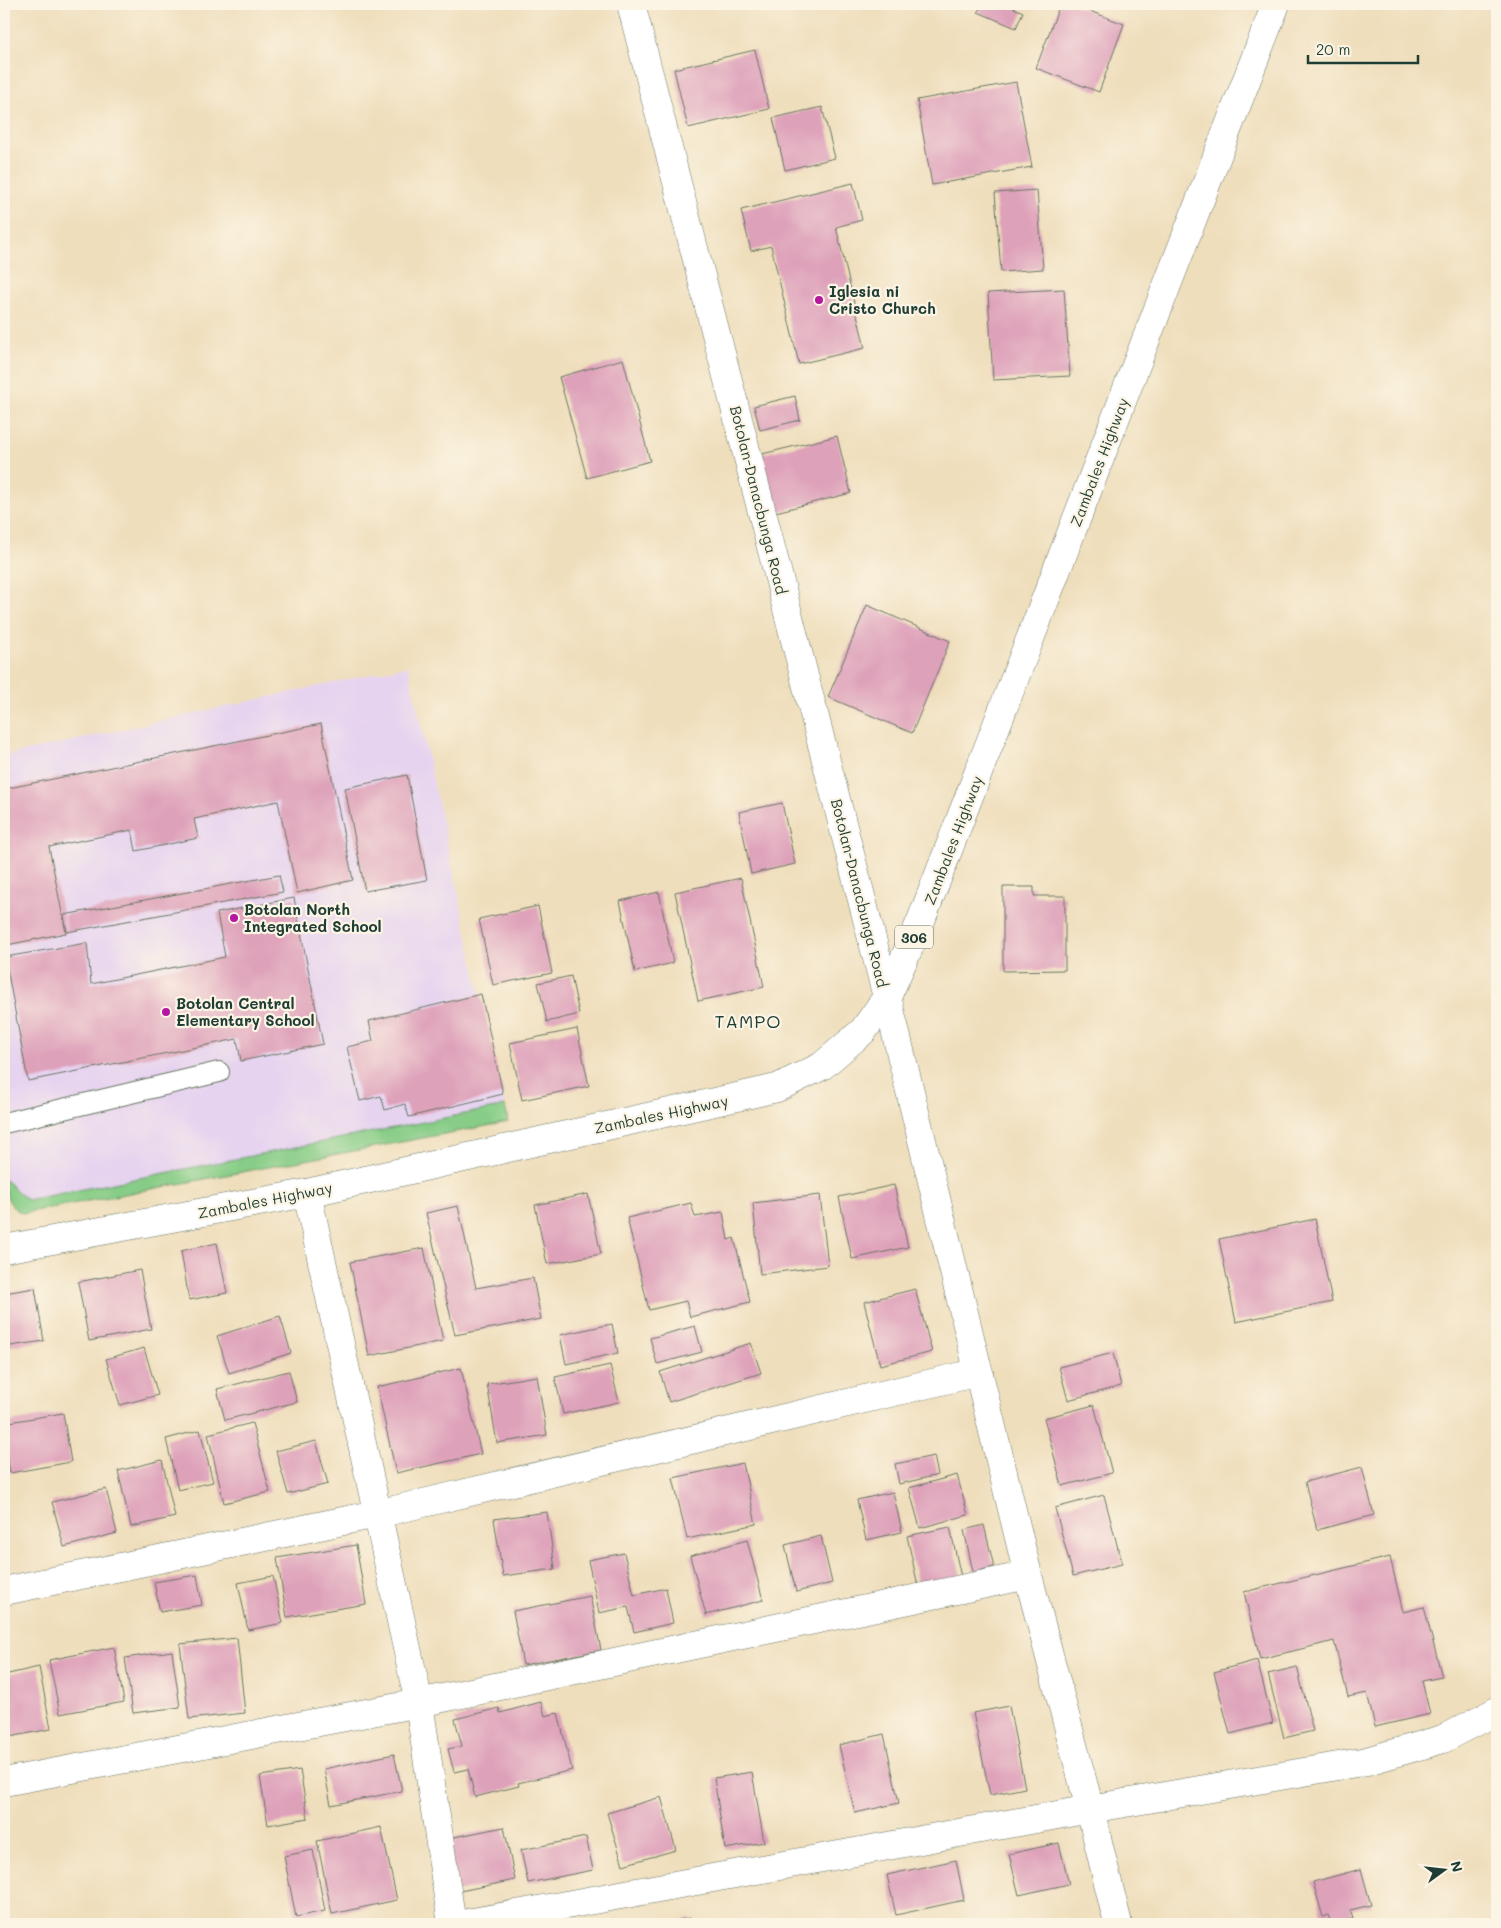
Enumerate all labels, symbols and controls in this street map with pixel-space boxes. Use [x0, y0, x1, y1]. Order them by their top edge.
scale bar [1308, 32, 1418, 64]
text: 20 m [1316, 39, 1350, 59]
place label: Iglesia ni Cristo Church [829, 281, 936, 318]
marker: Iglesia ni Cristo Church [813, 294, 825, 306]
street label: Zambales Highway [1065, 394, 1133, 529]
street label: Botolan-Danacbunga Road [726, 404, 792, 596]
street label: Zambales Highway [919, 772, 987, 907]
street label: Botolan-Danacbunga Road [827, 797, 893, 989]
place label: Botolan North Integrated School [244, 899, 382, 936]
marker: Botolan North Integrated School [228, 912, 240, 924]
road number: 306 [895, 926, 933, 949]
place label: Botolan Central Elementary School [176, 993, 315, 1030]
marker: Botolan Central Elementary School [160, 1006, 172, 1018]
district label: TAMPO [714, 1009, 782, 1033]
street label: Zambales Highway [592, 1090, 730, 1138]
street label: Zambales Highway [196, 1177, 334, 1223]
north arrow [1418, 1846, 1468, 1896]
text: N [1446, 1859, 1468, 1874]

